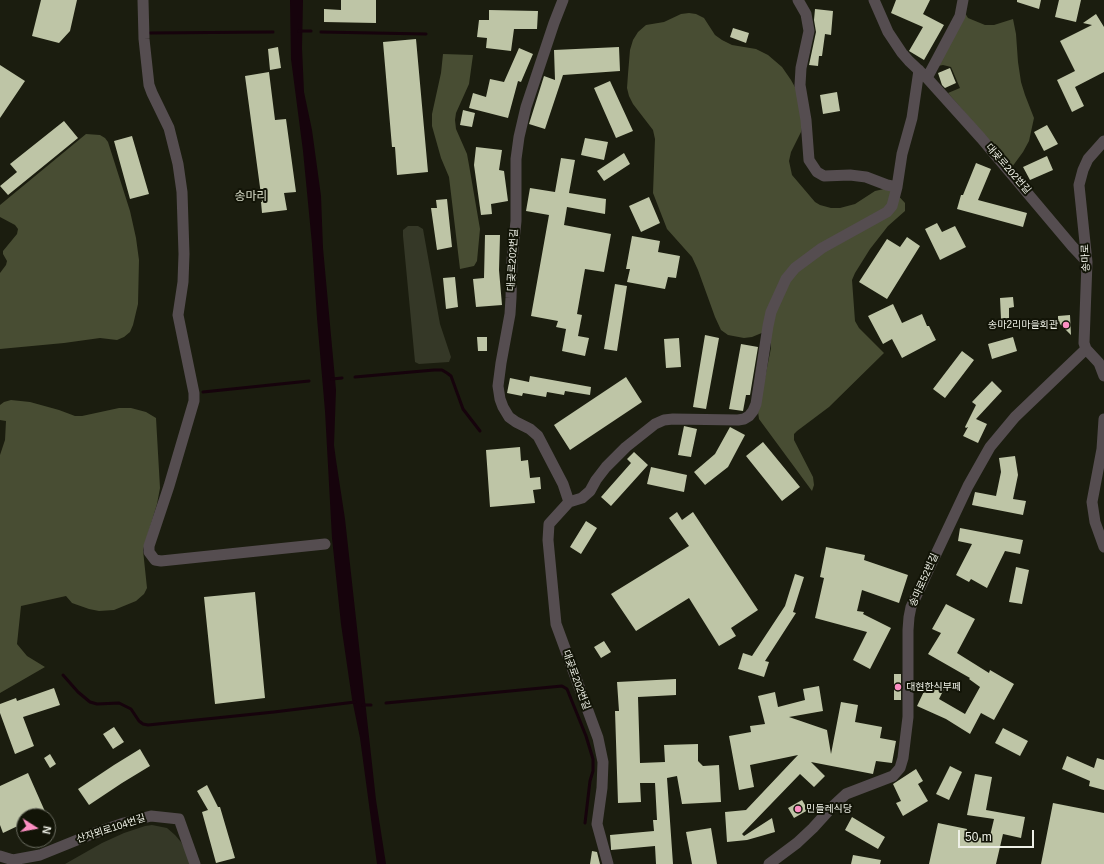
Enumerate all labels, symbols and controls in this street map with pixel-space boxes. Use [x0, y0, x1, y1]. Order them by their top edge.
street label: 대곶로202번길 [983, 141, 1033, 197]
district label: 송마리 [234, 190, 268, 204]
street label: 대곶로202번길 [505, 228, 521, 292]
street label: 송마로 [1080, 244, 1092, 272]
place label: 송마2리마을회관 [988, 319, 1058, 331]
marker: 송마2리마을회관 [1061, 320, 1071, 330]
street label: 송마로52번길 [907, 551, 941, 609]
street label: 대곶로202번길 [560, 648, 592, 712]
place label: 대현한식부페 [906, 681, 961, 693]
marker: 대현한식부페 [893, 682, 903, 692]
place label: 민들레식당 [806, 803, 852, 815]
marker: 민들레식당 [793, 804, 803, 814]
north arrow [16, 808, 56, 848]
street label: 산자뫼로104번길 [75, 812, 147, 846]
scale bar [960, 822, 1036, 848]
text: N [40, 825, 53, 835]
text: 50 m [965, 830, 992, 844]

